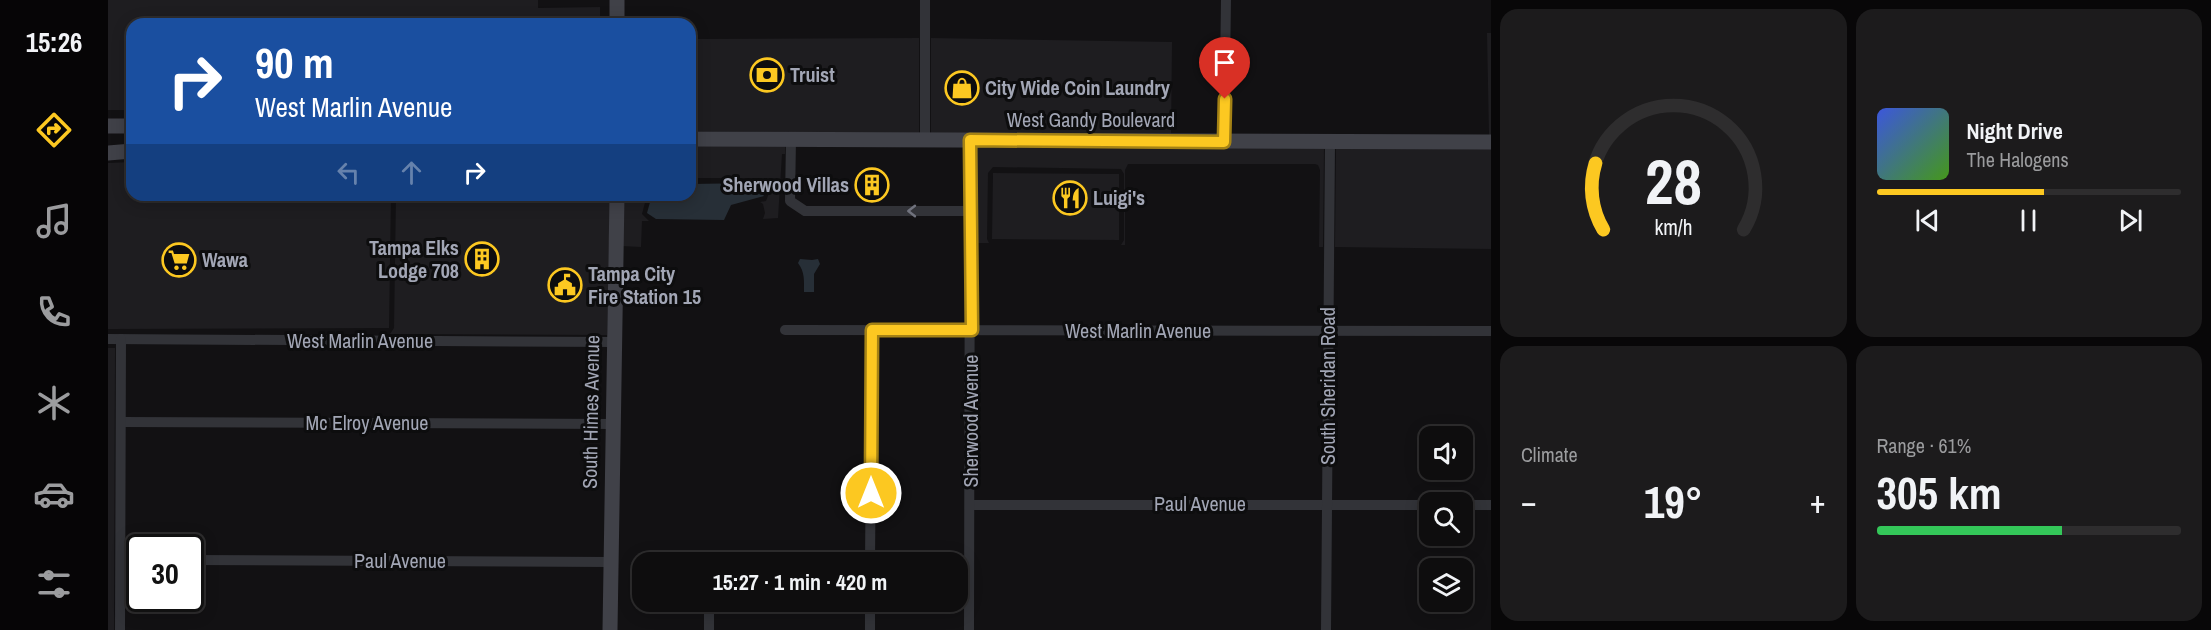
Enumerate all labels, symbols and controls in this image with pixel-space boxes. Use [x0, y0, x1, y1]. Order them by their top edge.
text: 15:26 [26, 24, 82, 60]
text: 90 m [255, 35, 334, 91]
pin [1199, 37, 1250, 99]
icon: right [156, 42, 234, 120]
icon: arrive [1208, 46, 1241, 79]
bank icon: Truist [749, 57, 785, 93]
place label: Truist [790, 61, 835, 88]
shop icon: City Wide Coin Laundry [944, 70, 980, 106]
place label: City Wide Coin Laundry [985, 74, 1171, 101]
text: West Marlin Avenue [255, 89, 452, 125]
street label: West Gandy Boulevard [1007, 106, 1175, 133]
icon: directions [33, 109, 75, 151]
text: Night Drive [1967, 116, 2063, 146]
text: 28 [1645, 139, 1702, 223]
text: The Halogens [1967, 146, 2069, 173]
icon: left [332, 156, 365, 189]
icon: ahead [395, 156, 428, 189]
icon: right [458, 156, 491, 189]
building icon: Sherwood Villas [854, 167, 890, 203]
place label: Sherwood Villas [723, 171, 849, 198]
restaurant icon: Luigi's [1052, 180, 1088, 216]
place label: Luigi's [1093, 184, 1145, 211]
icon: music [33, 200, 75, 242]
icon: previous [1911, 204, 1944, 237]
icon: pause [2012, 204, 2045, 237]
icon: next [2114, 204, 2147, 237]
one-way arrow [908, 205, 917, 217]
text: km/h [1654, 213, 1692, 242]
place label: Tampa Elks Lodge 708 [369, 234, 459, 284]
building icon: Tampa Elks Lodge 708 [464, 241, 500, 277]
supermarket icon: Wawa [161, 242, 197, 278]
place label: Wawa [202, 246, 248, 273]
place label: Tampa City Fire Station 15 [588, 260, 701, 310]
public building icon: Tampa City Fire Station 15 [547, 267, 583, 303]
icon: phone [33, 291, 75, 333]
street label: South Sheridan Road [1314, 307, 1341, 465]
street label: West Marlin Avenue [1065, 317, 1211, 344]
street label: West Marlin Avenue [287, 327, 433, 354]
street label: South Himes Avenue [576, 335, 605, 489]
street label: Sherwood Avenue [957, 355, 984, 487]
icon: climate [33, 382, 75, 424]
street label: Mc Elroy Avenue [306, 409, 428, 436]
map controls [1419, 426, 1473, 612]
button: sound [1419, 426, 1473, 480]
text: Range · 61% [1877, 432, 1971, 459]
text: Climate [1521, 441, 1578, 468]
position arrow [839, 461, 903, 525]
text: 305 km [1877, 462, 2002, 523]
text: 19° [1644, 471, 1703, 532]
icon: car [33, 473, 75, 515]
text: − [1521, 479, 1537, 523]
text: + [1810, 479, 1825, 523]
street label: Paul Avenue [1154, 490, 1246, 517]
button: search [1419, 492, 1473, 546]
speed limit sign: 30 [126, 534, 204, 612]
street label: Paul Avenue [354, 547, 446, 574]
button: layers [1419, 558, 1473, 612]
icon: filters [33, 563, 75, 605]
text: 15:27 · 1 min · 420 m [713, 567, 887, 597]

